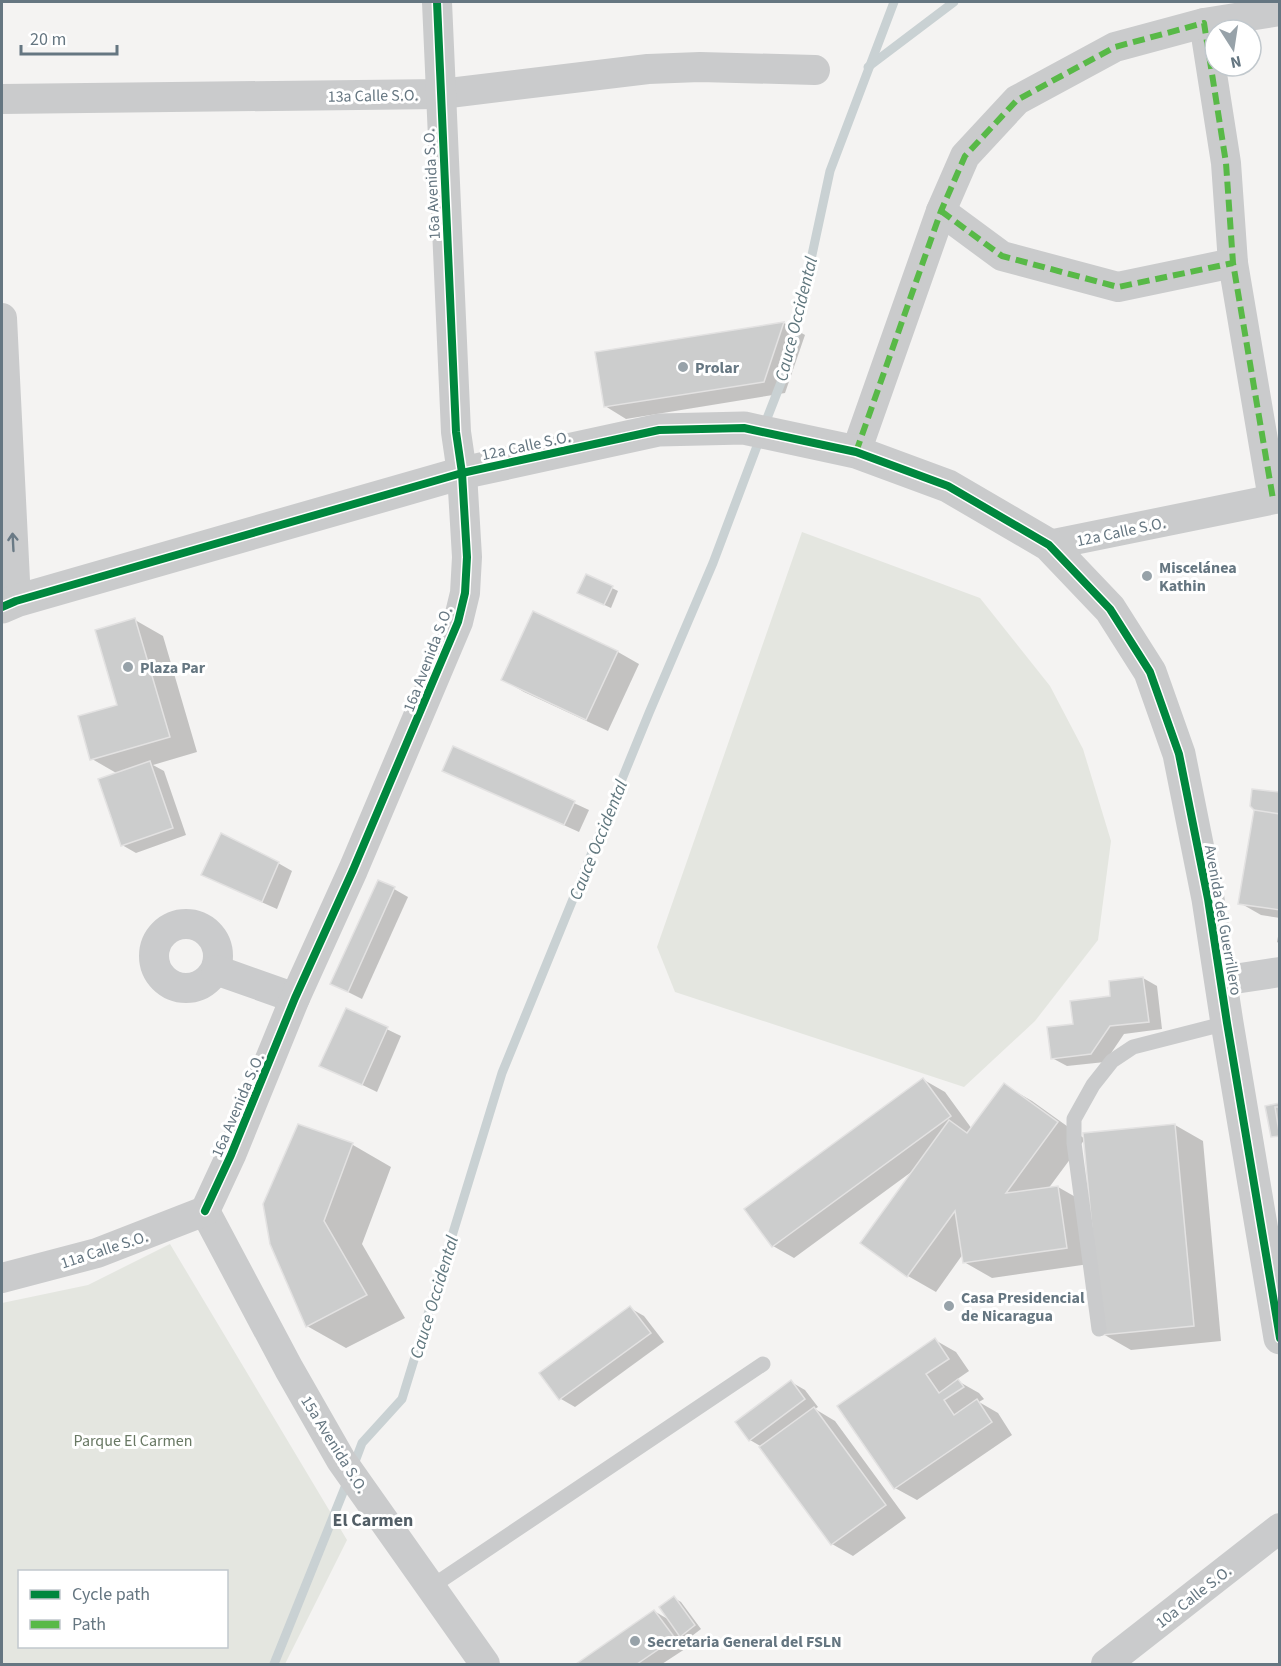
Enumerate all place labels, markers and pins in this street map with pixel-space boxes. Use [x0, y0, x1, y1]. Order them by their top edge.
place label: Prolar [695, 357, 740, 379]
marker: Prolar [676, 360, 690, 374]
place label: Miscelánea Kathin [1159, 557, 1237, 597]
marker: Miscelánea Kathin [1140, 569, 1154, 583]
place label: Plaza Par [140, 657, 206, 679]
marker: Plaza Par [121, 660, 135, 674]
place label: Casa Presidencial de Nicaragua [961, 1287, 1085, 1327]
marker: Casa Presidencial de Nicaragua [942, 1299, 956, 1313]
place label: Secretaria General del FSLN [647, 1631, 842, 1653]
marker: Secretaria General del FSLN [628, 1634, 642, 1648]

